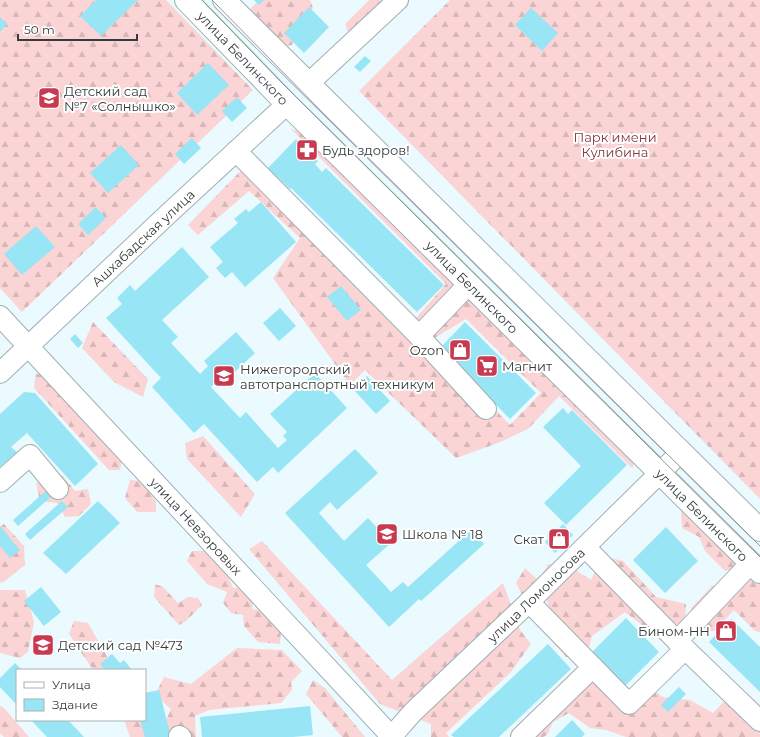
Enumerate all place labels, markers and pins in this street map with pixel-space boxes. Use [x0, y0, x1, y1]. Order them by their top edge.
place label: Детский сад №7 «Солнышко» [64, 83, 176, 114]
school or university icon: Детский сад №7 «Солнышко» [36, 85, 62, 111]
pharmacy icon: Будь здоров! [294, 137, 320, 163]
place label: Будь здоров! [322, 142, 410, 158]
shop icon: Ozon [447, 337, 473, 363]
place label: Ozon [410, 342, 444, 358]
supermarket icon: Магнит [474, 353, 500, 379]
place label: Магнит [502, 358, 553, 374]
place label: Нижегородский автотранспортный техникум [240, 361, 434, 392]
school or university icon: Нижегородский автотранспортный техникум [211, 363, 237, 389]
school or university icon: Школа № 18 [374, 521, 400, 547]
place label: Школа № 18 [402, 526, 483, 542]
shop icon: Скат [546, 526, 572, 552]
place label: Скат [514, 531, 545, 547]
shop icon: Бином-НН [713, 618, 739, 644]
place label: Бином-НН [638, 623, 710, 639]
school or university icon: Детский сад №473 [30, 632, 56, 658]
place label: Детский сад №473 [58, 637, 183, 653]

